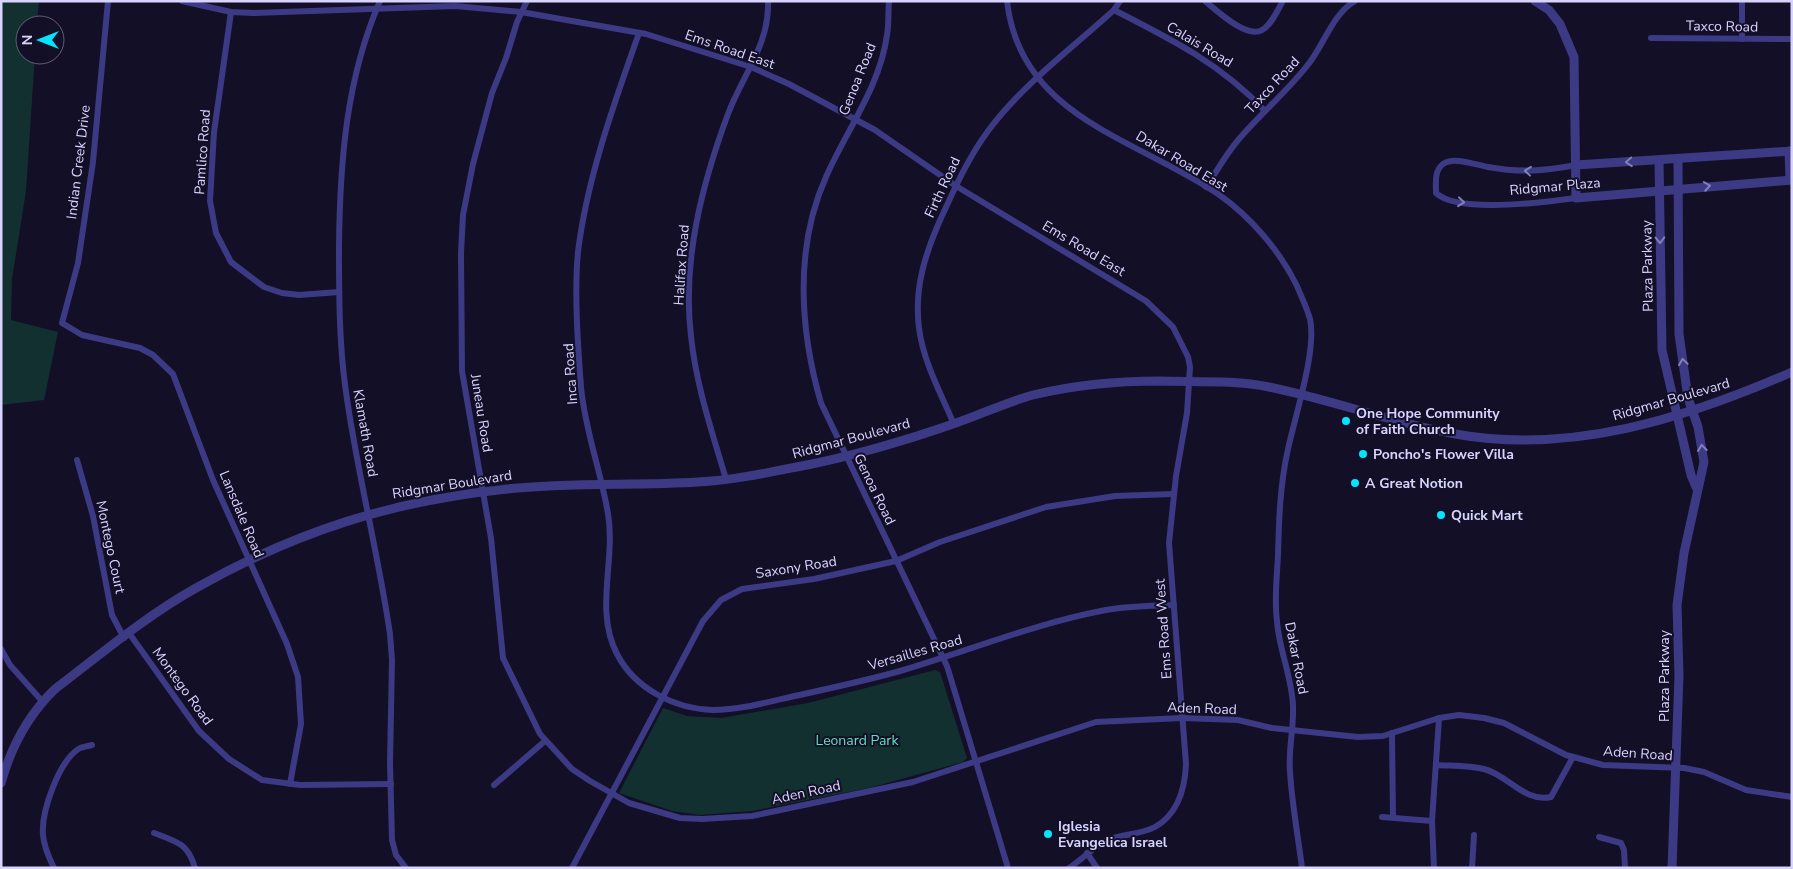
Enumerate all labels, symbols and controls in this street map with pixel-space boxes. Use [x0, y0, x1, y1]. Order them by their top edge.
north arrow [15, 15, 65, 65]
street label: Taxco Road [1686, 16, 1758, 37]
street label: Calais Road [1163, 17, 1236, 72]
street label: Ems Road East [682, 25, 777, 74]
text: N [18, 35, 37, 45]
street label: Genoa Road [834, 40, 881, 118]
street label: Taxco Road [1241, 52, 1304, 118]
street label: Indian Creek Drive [62, 104, 95, 220]
street label: Pamlico Road [190, 109, 215, 195]
street label: Dakar Road East [1132, 127, 1231, 196]
street label: Firth Road [920, 154, 965, 221]
one-way arrow [1625, 156, 1633, 167]
one-way arrow [1524, 166, 1532, 177]
street label: Ridgmar Plaza [1509, 173, 1601, 200]
one-way arrow [1704, 181, 1712, 192]
one-way arrow [1458, 196, 1466, 207]
street label: Ems Road East [1039, 216, 1129, 281]
street label: Plaza Parkway [1637, 219, 1658, 312]
street label: Halifax Road [669, 224, 694, 306]
one-way arrow [1655, 237, 1665, 245]
street label: Inca Road [559, 343, 582, 405]
one-way arrow [1679, 358, 1689, 367]
street label: Juneau Road [466, 371, 497, 454]
street label: Ridgmar Boulevard [1610, 374, 1732, 425]
street label: Klamath Road [348, 388, 383, 478]
place label: One Hope Community of Faith Church [1356, 404, 1500, 439]
street label: Ridgmar Boulevard [790, 414, 912, 463]
marker: One Hope Community of Faith Church [1340, 415, 1352, 427]
one-way arrow [1697, 444, 1708, 452]
place label: Poncho's Flower Villa [1373, 445, 1514, 464]
marker: Poncho's Flower Villa [1357, 448, 1369, 460]
street label: Genoa Road [849, 450, 900, 528]
street label: Ridgmar Boulevard [391, 466, 513, 503]
street label: Lansdale Road [215, 468, 268, 561]
place label: A Great Notion [1365, 474, 1463, 493]
marker: A Great Notion [1349, 477, 1361, 489]
street label: Montego Court [91, 499, 130, 595]
place label: Quick Mart [1451, 506, 1523, 525]
marker: Quick Mart [1435, 509, 1447, 521]
street label: Saxony Road [754, 552, 838, 583]
street label: Ems Road West [1151, 578, 1176, 680]
street label: Dakar Road [1280, 620, 1313, 696]
street label: Plaza Parkway [1655, 629, 1674, 722]
street label: Versailles Road [865, 630, 964, 675]
street label: Montego Road [148, 643, 217, 729]
street label: Aden Road [1167, 698, 1237, 719]
park label: Leonard Park [816, 731, 899, 750]
street label: Aden Road [1602, 742, 1673, 765]
street label: Aden Road [770, 776, 842, 809]
place label: Iglesia Evangelica Israel [1058, 817, 1168, 852]
marker: Iglesia Evangelica Israel [1042, 828, 1054, 840]

